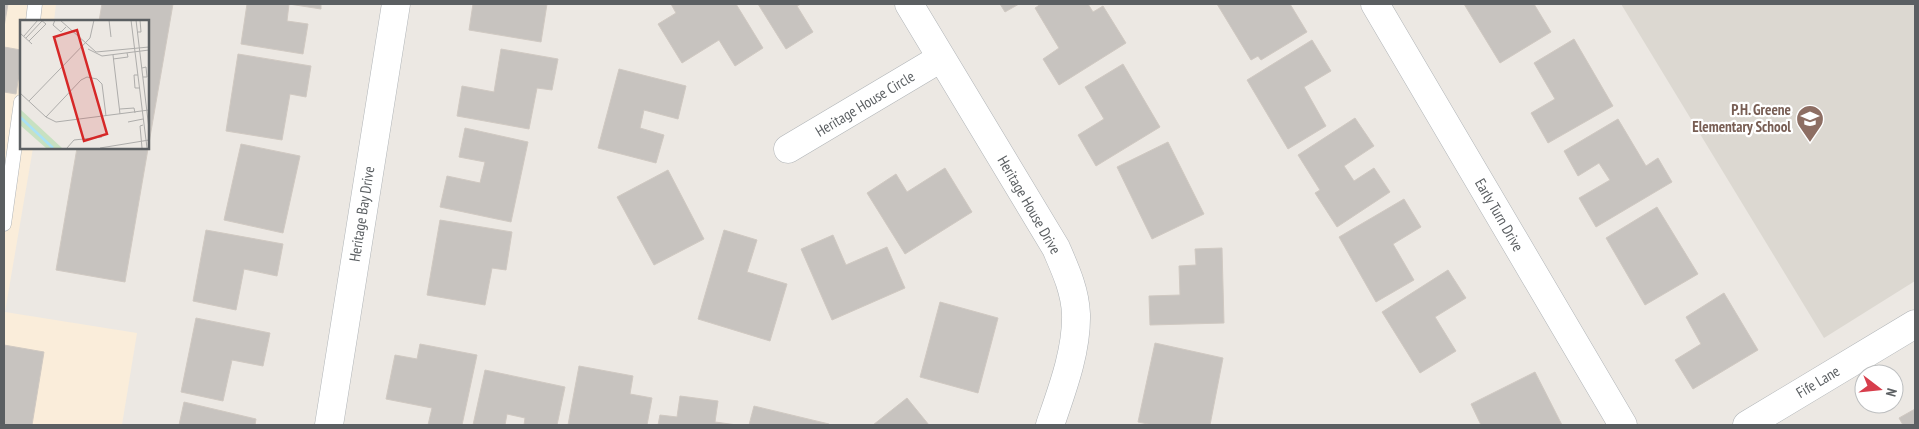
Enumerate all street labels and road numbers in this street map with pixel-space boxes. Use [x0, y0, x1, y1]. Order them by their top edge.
street label: Heritage House Circle [812, 67, 918, 141]
street label: Heritage House Drive [994, 152, 1065, 257]
street label: Heritage Bay Drive [345, 165, 378, 263]
street label: Early Turn Drive [1471, 175, 1528, 255]
street label: Fife Lane [1793, 361, 1843, 402]

